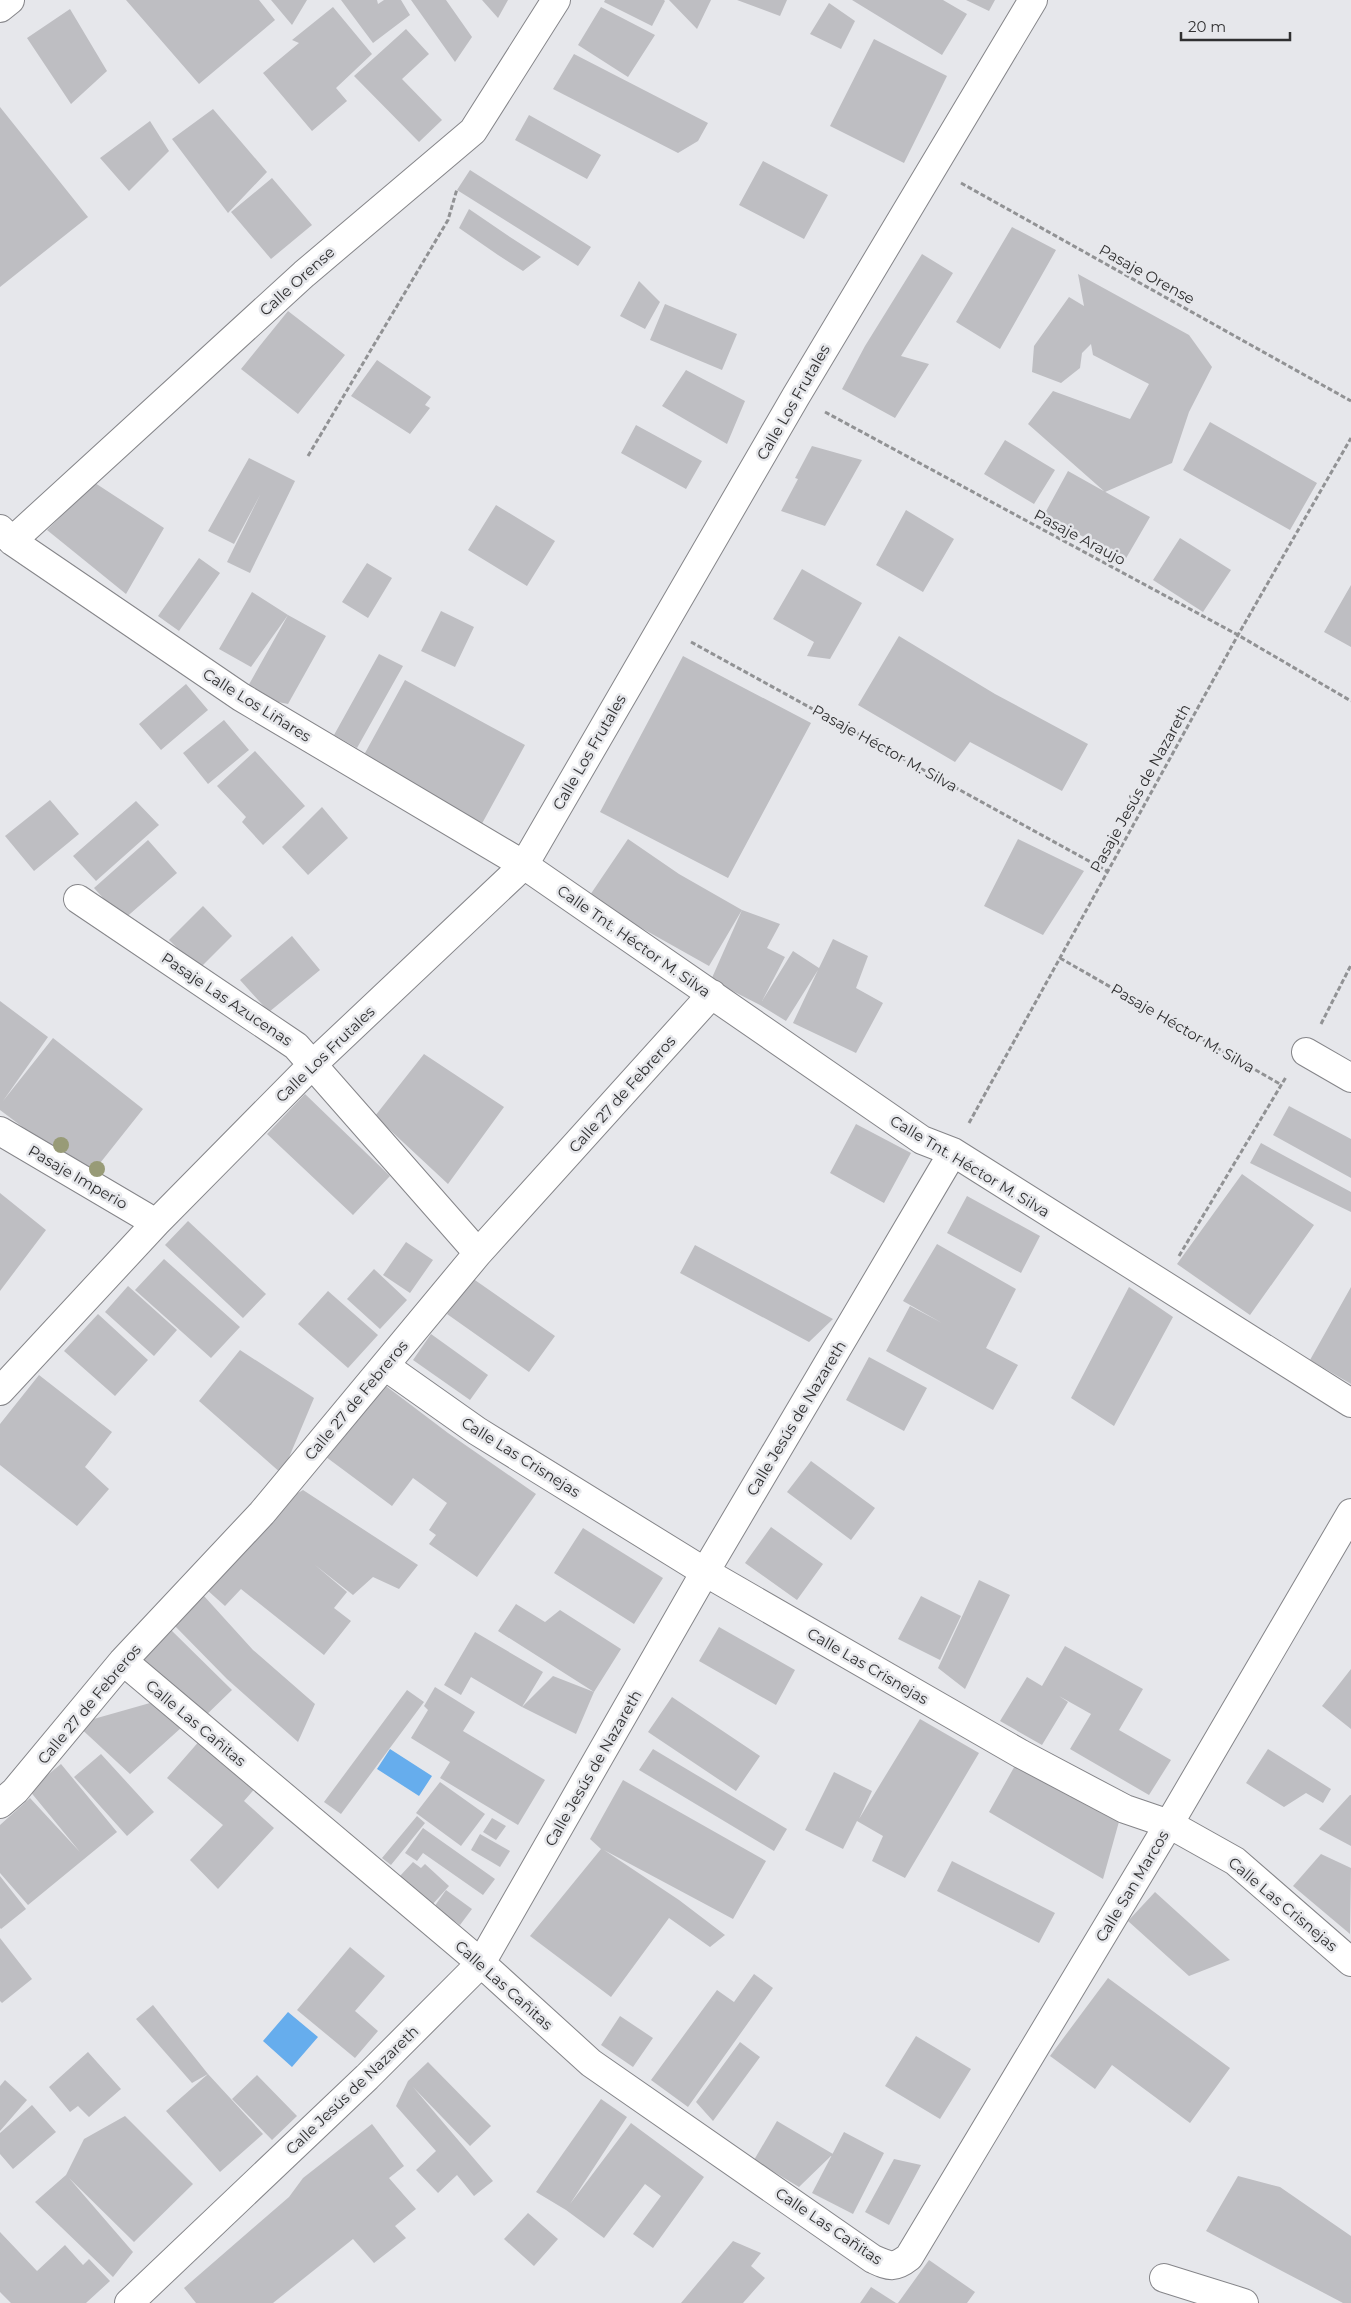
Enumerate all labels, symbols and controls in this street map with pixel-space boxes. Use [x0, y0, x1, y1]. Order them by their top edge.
scale bar [1181, 10, 1290, 42]
text: 20 m [1188, 17, 1226, 36]
street label: Pasaje Orense [1096, 240, 1198, 308]
street label: Calle Orense [256, 242, 338, 320]
street label: Calle Los Frutales [752, 341, 834, 463]
street label: Pasaje Araujo [1031, 505, 1129, 569]
street label: Calle Los Liñares [199, 664, 315, 746]
street label: Calle Los Frutales [548, 691, 630, 813]
street label: Pasaje Héctor M. Silva [809, 700, 961, 796]
street label: Pasaje Jesús de Nazareth [1086, 700, 1194, 876]
street label: Calle Tnt. Héctor M. Silva [554, 881, 714, 1001]
street label: Pasaje Las Azucenas [158, 948, 296, 1050]
street label: Pasaje Héctor M. Silva [1108, 979, 1258, 1077]
street label: Calle Los Frutales [272, 1002, 378, 1106]
street label: Calle 27 de Febreros [565, 1032, 679, 1156]
street label: Calle Tnt. Héctor M. Silva [887, 1111, 1053, 1221]
street label: Pasaje Imperio [25, 1141, 131, 1213]
street label: Calle 27 de Febreros [300, 1336, 412, 1464]
street label: Calle Jesús de Nazareth [742, 1337, 850, 1499]
street label: Calle Las Crisnejas [458, 1413, 584, 1501]
street label: Calle Las Crisnejas [804, 1624, 932, 1708]
street label: Calle 27 de Febreros [33, 1640, 145, 1768]
street label: Calle Las Cañitas [142, 1676, 250, 1770]
street label: Calle Jesús de Nazareth [540, 1686, 646, 1850]
street label: Calle San Marcos [1091, 1827, 1173, 1945]
street label: Calle Las Crisnejas [1225, 1853, 1341, 1955]
street label: Calle Las Cañitas [451, 1936, 557, 2034]
street label: Calle Jesús de Nazareth [282, 2022, 422, 2158]
street label: Calle Las Cañitas [772, 2183, 886, 2269]

